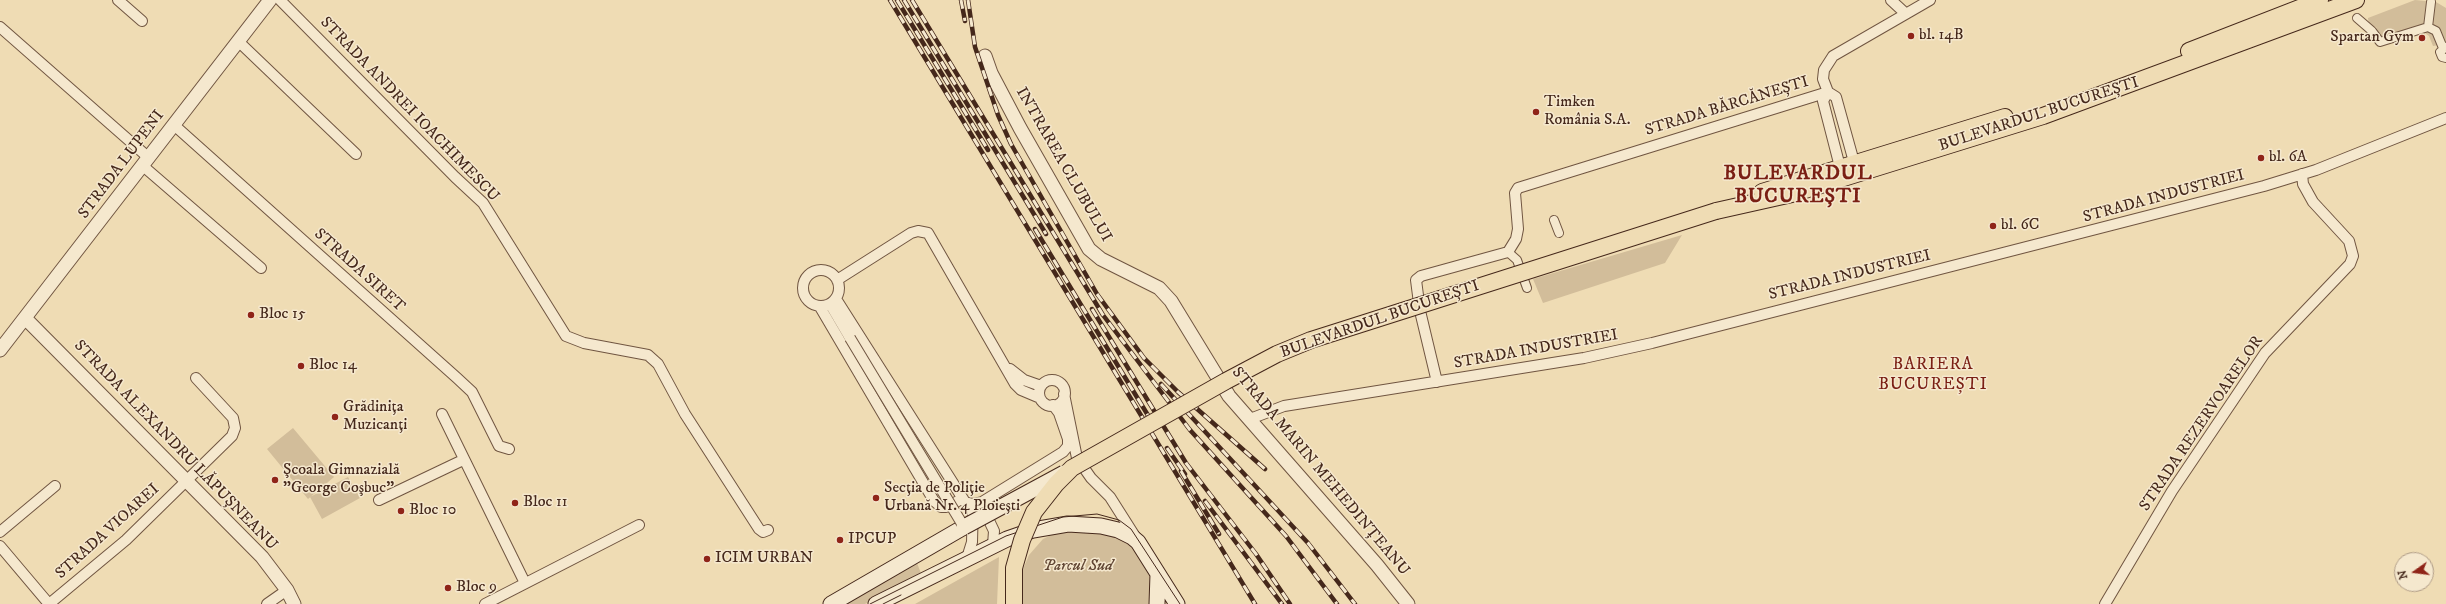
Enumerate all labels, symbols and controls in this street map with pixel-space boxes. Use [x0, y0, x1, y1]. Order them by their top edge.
street label: STRADA ANDREI IOACHIMESCU [315, 14, 503, 206]
place label: bl. 14B [1919, 26, 1964, 46]
place label: Spartan Gym [2330, 28, 2414, 48]
marker: bl. 14B [1906, 31, 1916, 41]
marker: Spartan Gym [2417, 33, 2427, 43]
street label: STRADA BĂRCĂNEȘTI [1643, 73, 1811, 141]
street label: BULEVARDUL BUCUREȘTI [1937, 74, 2141, 156]
street label: INTRAREA CLUBULUI [1011, 84, 1115, 246]
place label: Timken România S.A. [1544, 93, 1631, 131]
street label: STRADA LUPENI [75, 107, 169, 223]
marker: Timken România S.A. [1531, 107, 1541, 117]
place label: bl. 6A [2269, 148, 2307, 168]
marker: bl. 6A [2256, 153, 2266, 163]
district label: BULEVARDUL BUCUREȘTI [1723, 163, 1873, 210]
street label: STRADA INDUSTRIEI [2081, 166, 2247, 228]
place label: bl. 6C [2001, 216, 2039, 236]
marker: bl. 6C [1988, 221, 1998, 231]
street label: STRADA SIRET [310, 225, 408, 317]
street label: STRADA INDUSTRIEI [1767, 247, 1933, 305]
street label: BULEVARDUL BUCUREȘTI [1278, 277, 1482, 363]
place label: Bloc 15 [259, 305, 306, 325]
marker: Bloc 15 [246, 310, 256, 320]
street label: STRADA INDUSTRIEI [1452, 326, 1620, 374]
street label: STRADA REZERVOARELOR [2136, 333, 2268, 515]
street label: STRADA ALEXANDRU LĂPUȘNEANU [69, 337, 281, 555]
district label: BARIERA BUCUREȘTI [1878, 355, 1988, 395]
place label: Bloc 14 [309, 356, 357, 376]
marker: Bloc 14 [296, 361, 306, 371]
street label: STRADA MARIN MEHEDINȚEANU [1227, 364, 1413, 580]
place label: Grădinița Muzicanți [343, 398, 407, 436]
marker: Grădinița Muzicanți [330, 412, 340, 422]
place label: Şcoala Gimnazială "George Coşbuc" [283, 461, 400, 499]
marker: Şcoala Gimnazială "George Coşbuc" [270, 475, 280, 485]
place label: Secția de Poliție Urbană Nr. 4 Ploiești [884, 479, 1020, 517]
street label: STRADA VIOAREI [52, 480, 164, 584]
place label: Bloc 11 [523, 493, 568, 513]
marker: Secția de Poliție Urbană Nr. 4 Ploiești [871, 493, 881, 503]
marker: Bloc 11 [510, 498, 520, 508]
place label: Bloc 10 [409, 501, 456, 521]
marker: Bloc 10 [396, 506, 406, 516]
place label: IPCUP [848, 530, 896, 550]
marker: IPCUP [835, 535, 845, 545]
place label: ICIM URBAN [715, 549, 813, 569]
north arrow [2394, 552, 2434, 592]
marker: ICIM URBAN [702, 554, 712, 564]
park label: Parcul Sud [1043, 557, 1113, 577]
text: N [2395, 569, 2411, 581]
place label: Bloc 9 [456, 578, 497, 598]
marker: Bloc 9 [443, 583, 453, 593]

